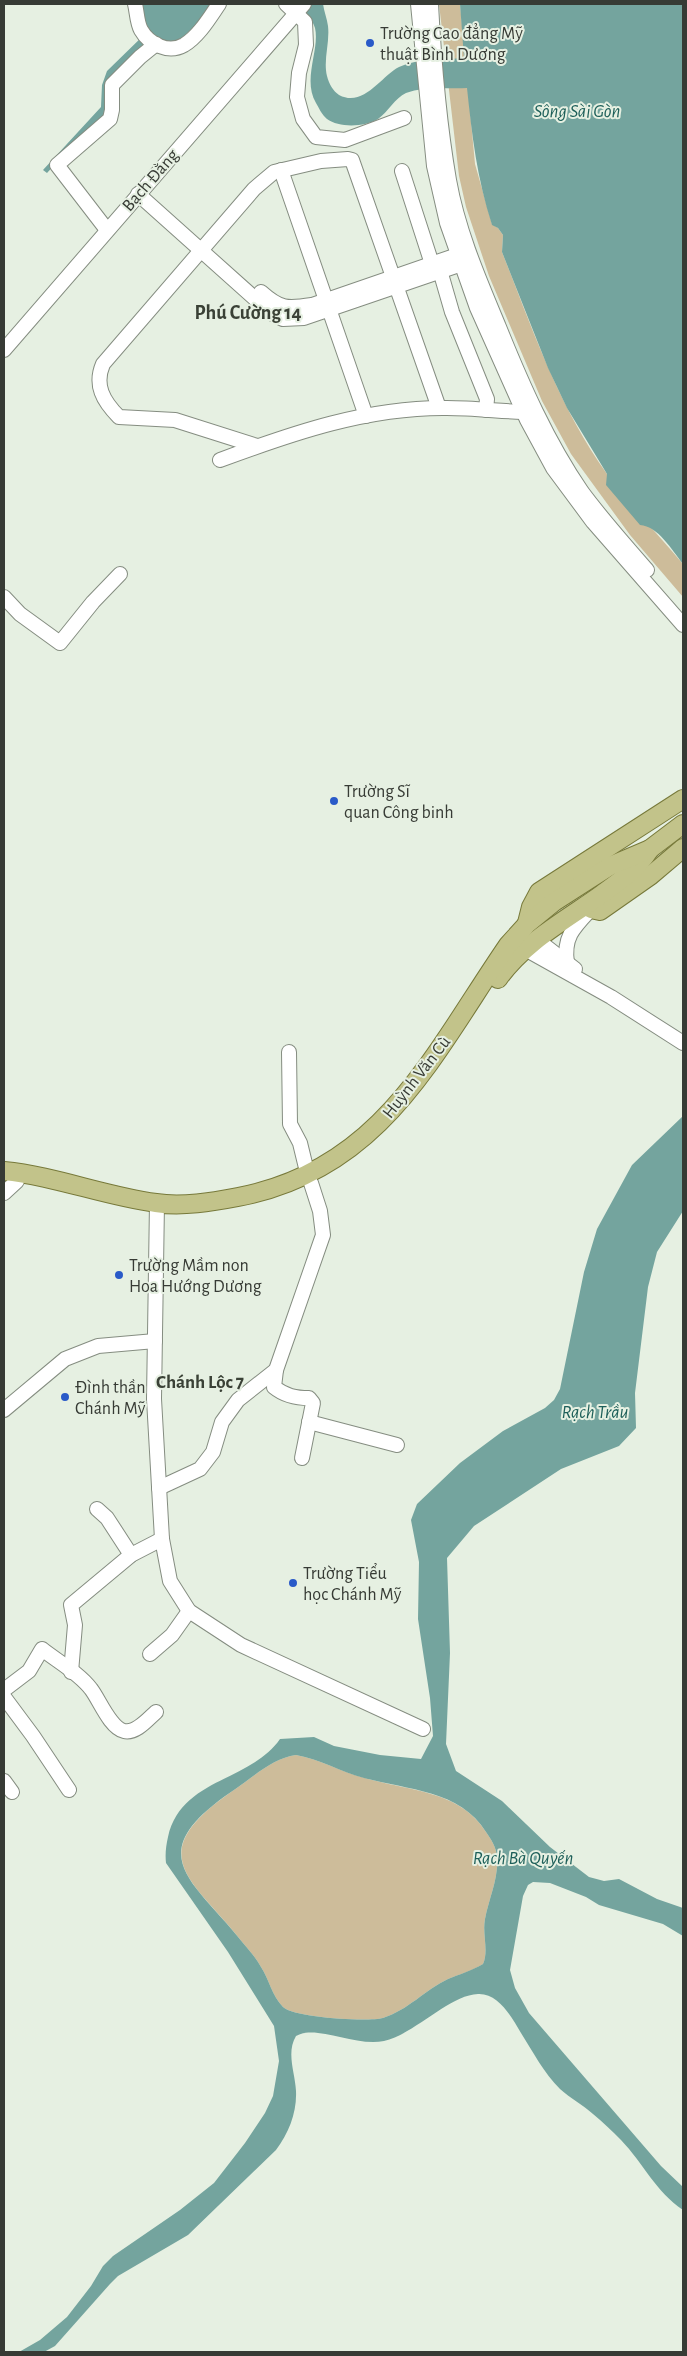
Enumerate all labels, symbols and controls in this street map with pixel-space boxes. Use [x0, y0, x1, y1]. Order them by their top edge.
place label: Trường Cao đẳng Mỹ thuật Bình Dương [380, 23, 523, 64]
marker: Trường Cao đẳng Mỹ thuật Bình Dương [364, 37, 376, 49]
water label: Sông Sài Gòn [534, 102, 620, 121]
street label: Bạch Đằng [118, 145, 182, 215]
district label: Phú Cường 14 [194, 303, 302, 323]
place label: Trường Sĩ quan Công binh [344, 783, 454, 822]
marker: Trường Sĩ quan Công binh [328, 795, 340, 807]
street label: Huỳnh Văn Cù [379, 1033, 454, 1122]
place label: Trường Mầm non Hoa Hướng Dương [129, 1256, 262, 1296]
marker: Trường Mầm non Hoa Hướng Dương [113, 1269, 125, 1281]
district label: Chánh Lộc 7 [156, 1373, 244, 1392]
place label: Đình thần Chánh Mỹ [75, 1378, 146, 1418]
marker: Đình thần Chánh Mỹ [59, 1391, 71, 1403]
water label: Rạch Trầu [562, 1403, 628, 1422]
place label: Trường Tiểu học Chánh Mỹ [303, 1563, 402, 1604]
marker: Trường Tiểu học Chánh Mỹ [287, 1577, 299, 1589]
water label: Rạch Bà Quyến [473, 1849, 573, 1868]

